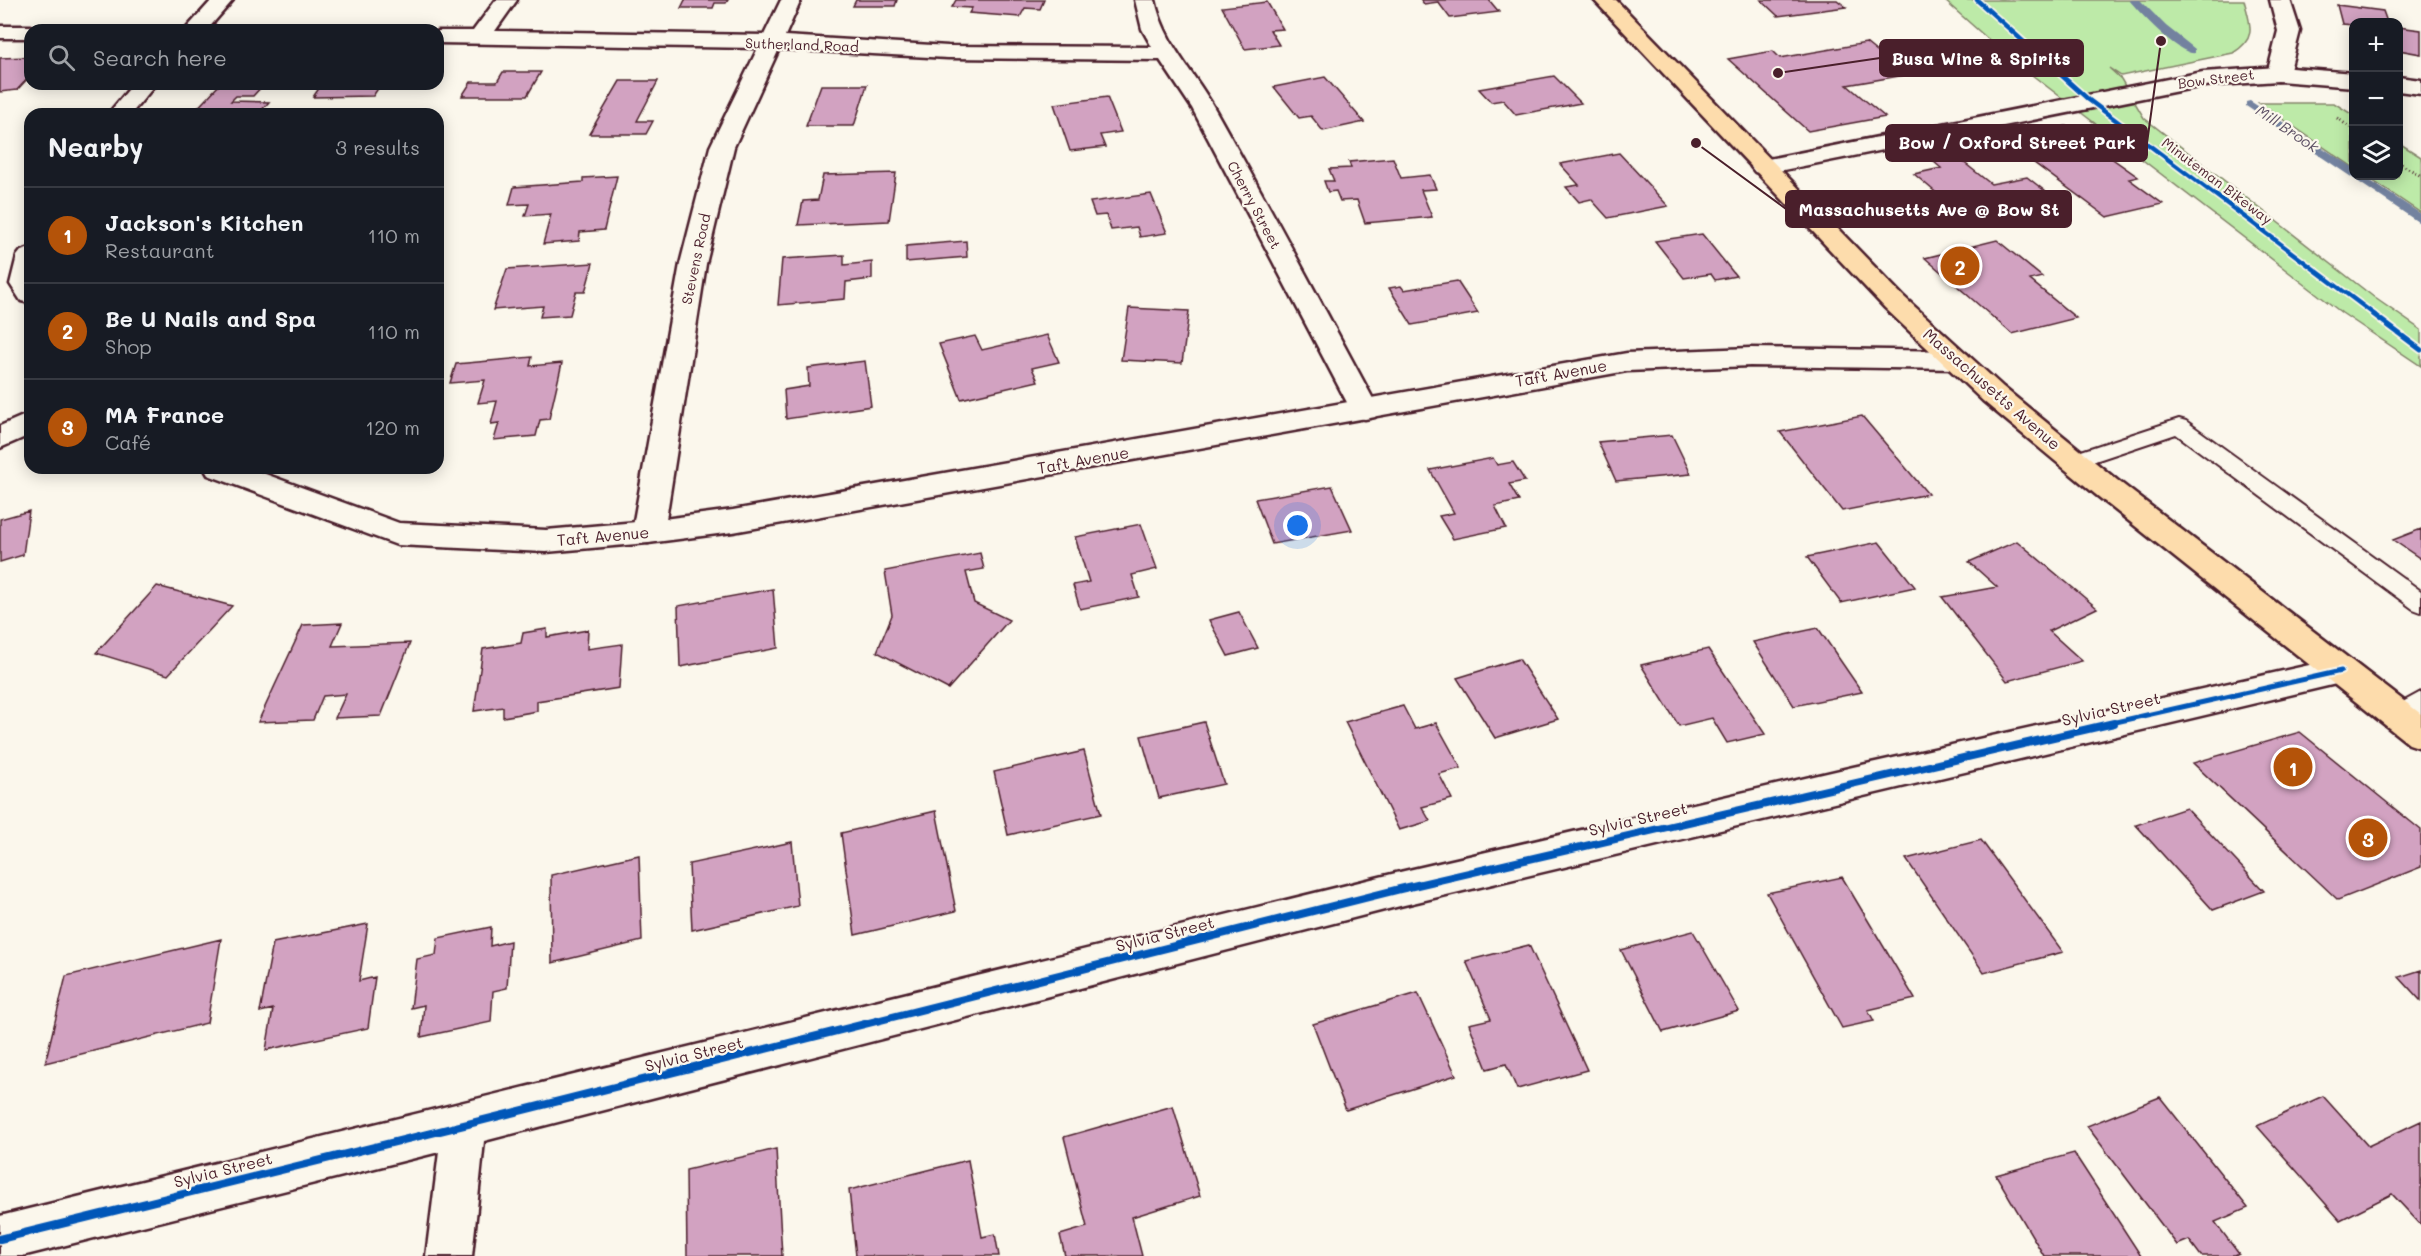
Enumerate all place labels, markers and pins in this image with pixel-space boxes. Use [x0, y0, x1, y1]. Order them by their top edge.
callout: Busa Wine & Spirits [1880, 40, 2083, 76]
callout: Bow / Oxford Street Park [1886, 125, 2147, 161]
callout: Massachusetts Ave @ Bow St [1786, 191, 2071, 227]
pin: 2 [1940, 244, 1980, 288]
pin: 1 [2274, 744, 2312, 789]
pin: 3 [2348, 816, 2388, 860]

